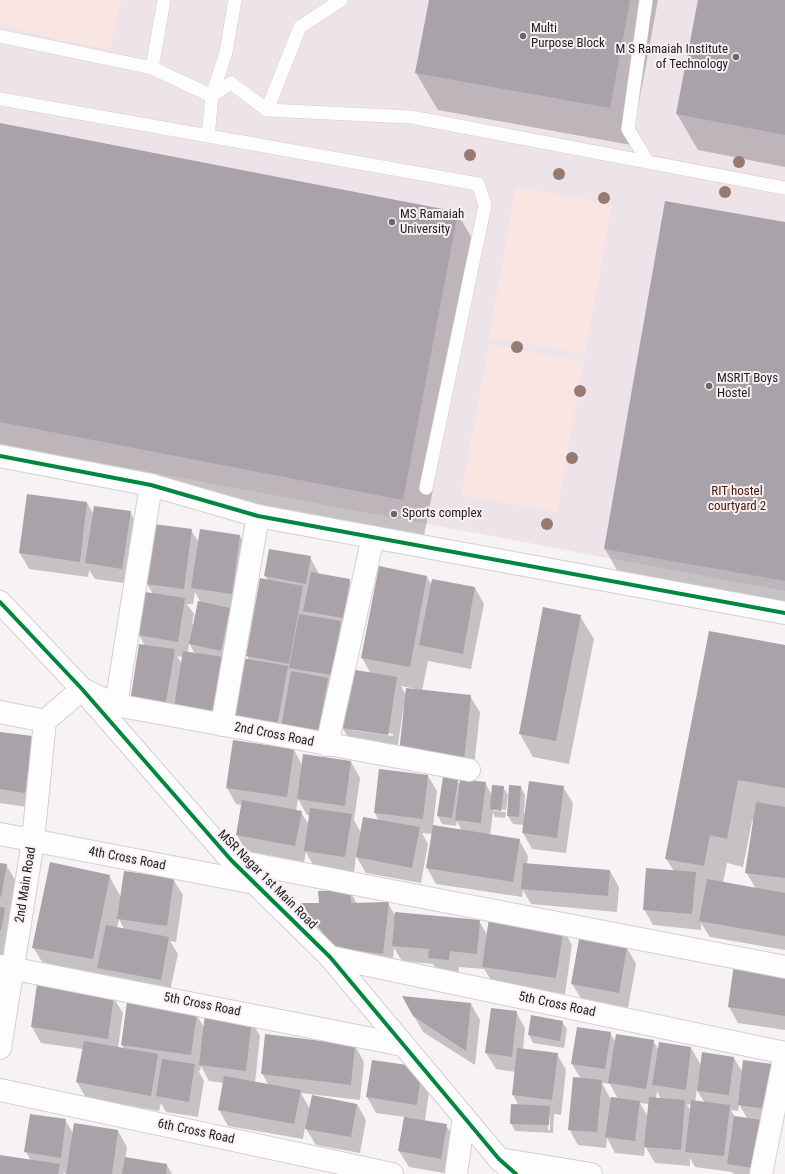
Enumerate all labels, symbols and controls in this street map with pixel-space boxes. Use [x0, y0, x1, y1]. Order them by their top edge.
place label: Multi Purpose Block [531, 21, 605, 52]
marker: Multi Purpose Block [518, 31, 528, 41]
place label: M S Ramaiah Institute of Technology [615, 42, 728, 73]
marker: M S Ramaiah Institute of Technology [731, 52, 741, 62]
place label: MS Ramaiah University [400, 207, 464, 238]
marker: MS Ramaiah University [387, 217, 397, 227]
place label: MSRIT Boys Hostel [717, 371, 778, 402]
marker: MSRIT Boys Hostel [704, 381, 714, 391]
park label: RIT hostel courtyard 2 [708, 484, 766, 515]
place label: Sports complex [402, 506, 482, 522]
marker: Sports complex [389, 509, 399, 519]
street label: 2nd Cross Road [233, 720, 315, 750]
street label: MSR Nagar 1st Main Road [214, 827, 320, 933]
street label: 4th Cross Road [87, 844, 167, 874]
street label: 2nd Main Road [12, 846, 40, 924]
street label: 5th Cross Road [517, 989, 597, 1021]
street label: 5th Cross Road [162, 990, 242, 1020]
street label: 6th Cross Road [156, 1116, 236, 1148]

